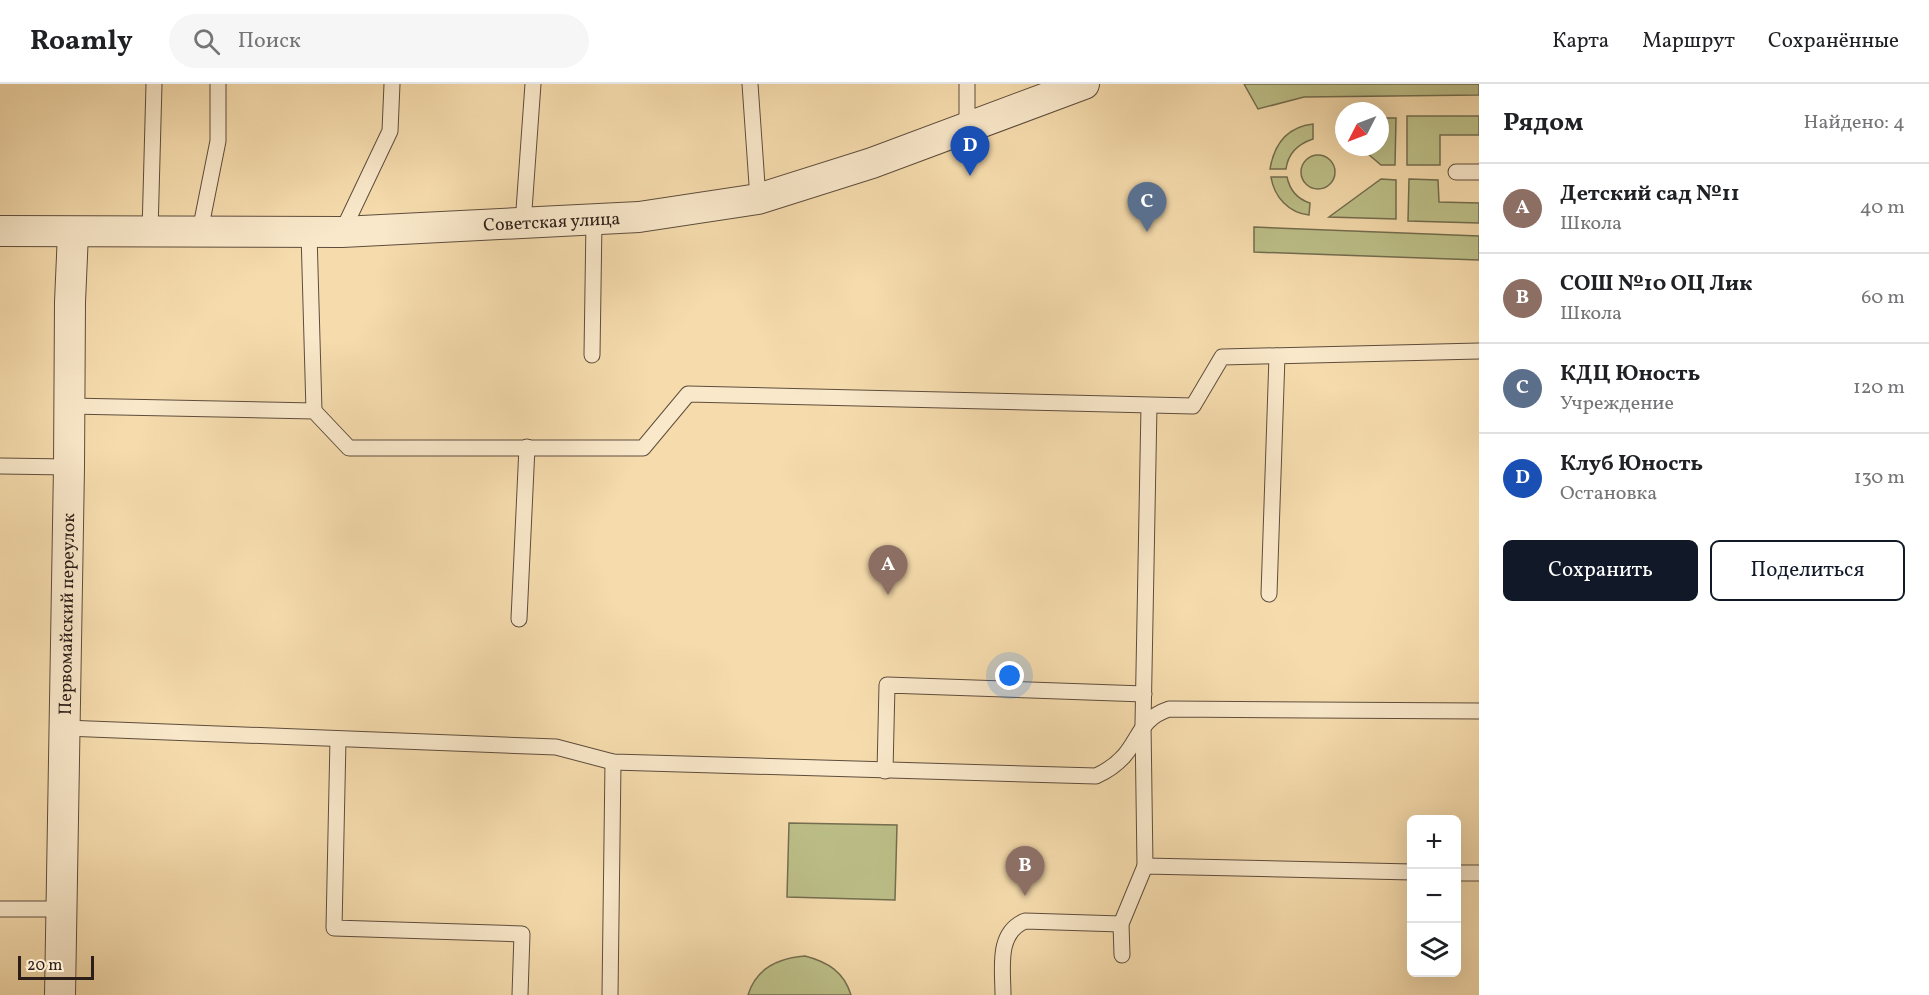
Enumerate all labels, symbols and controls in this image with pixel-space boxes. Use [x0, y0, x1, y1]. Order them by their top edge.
search box [169, 14, 589, 68]
text: Roamly [30, 22, 133, 61]
icon: search [190, 25, 223, 58]
text: Поиск [238, 26, 301, 57]
text: Карта [1552, 27, 1609, 56]
text: Маршрут [1642, 27, 1735, 56]
text: Сохранённые [1768, 27, 1899, 56]
north arrow [1335, 102, 1389, 156]
text: Рядом [1503, 105, 1583, 141]
text: Найдено: 4 [1804, 109, 1905, 137]
pin: D [950, 126, 990, 176]
text: Детский сад №11 [1560, 179, 1740, 210]
pin: C [1128, 182, 1166, 232]
text: A [1515, 194, 1530, 222]
text: 40 m [1860, 194, 1905, 222]
street label: Советская улица [483, 207, 621, 239]
text: Школа [1560, 210, 1622, 238]
text: СОШ №10 ОЦ Лик [1560, 269, 1752, 300]
text: B [1516, 284, 1529, 312]
text: 60 m [1861, 284, 1905, 312]
text: Школа [1560, 300, 1622, 328]
text: КДЦ Юность [1560, 359, 1700, 390]
text: C [1516, 374, 1529, 402]
text: 120 m [1853, 374, 1905, 402]
text: Учреждение [1560, 390, 1674, 418]
text: Клуб Юность [1560, 449, 1703, 480]
text: D [1515, 464, 1530, 492]
text: 130 m [1854, 464, 1905, 492]
text: Остановка [1560, 480, 1657, 508]
street label: Первомайский переулок [54, 512, 82, 715]
button: Сохранить [1503, 540, 1698, 601]
button: Поделиться [1710, 540, 1905, 601]
pin: A [868, 546, 908, 595]
your location [995, 661, 1024, 690]
map controls [1407, 815, 1461, 977]
button: + [1407, 815, 1461, 869]
pin: B [1006, 846, 1044, 896]
button: − [1407, 869, 1461, 923]
button: layers [1407, 923, 1461, 977]
scale bar [18, 953, 94, 980]
text: 20 m [27, 955, 62, 977]

